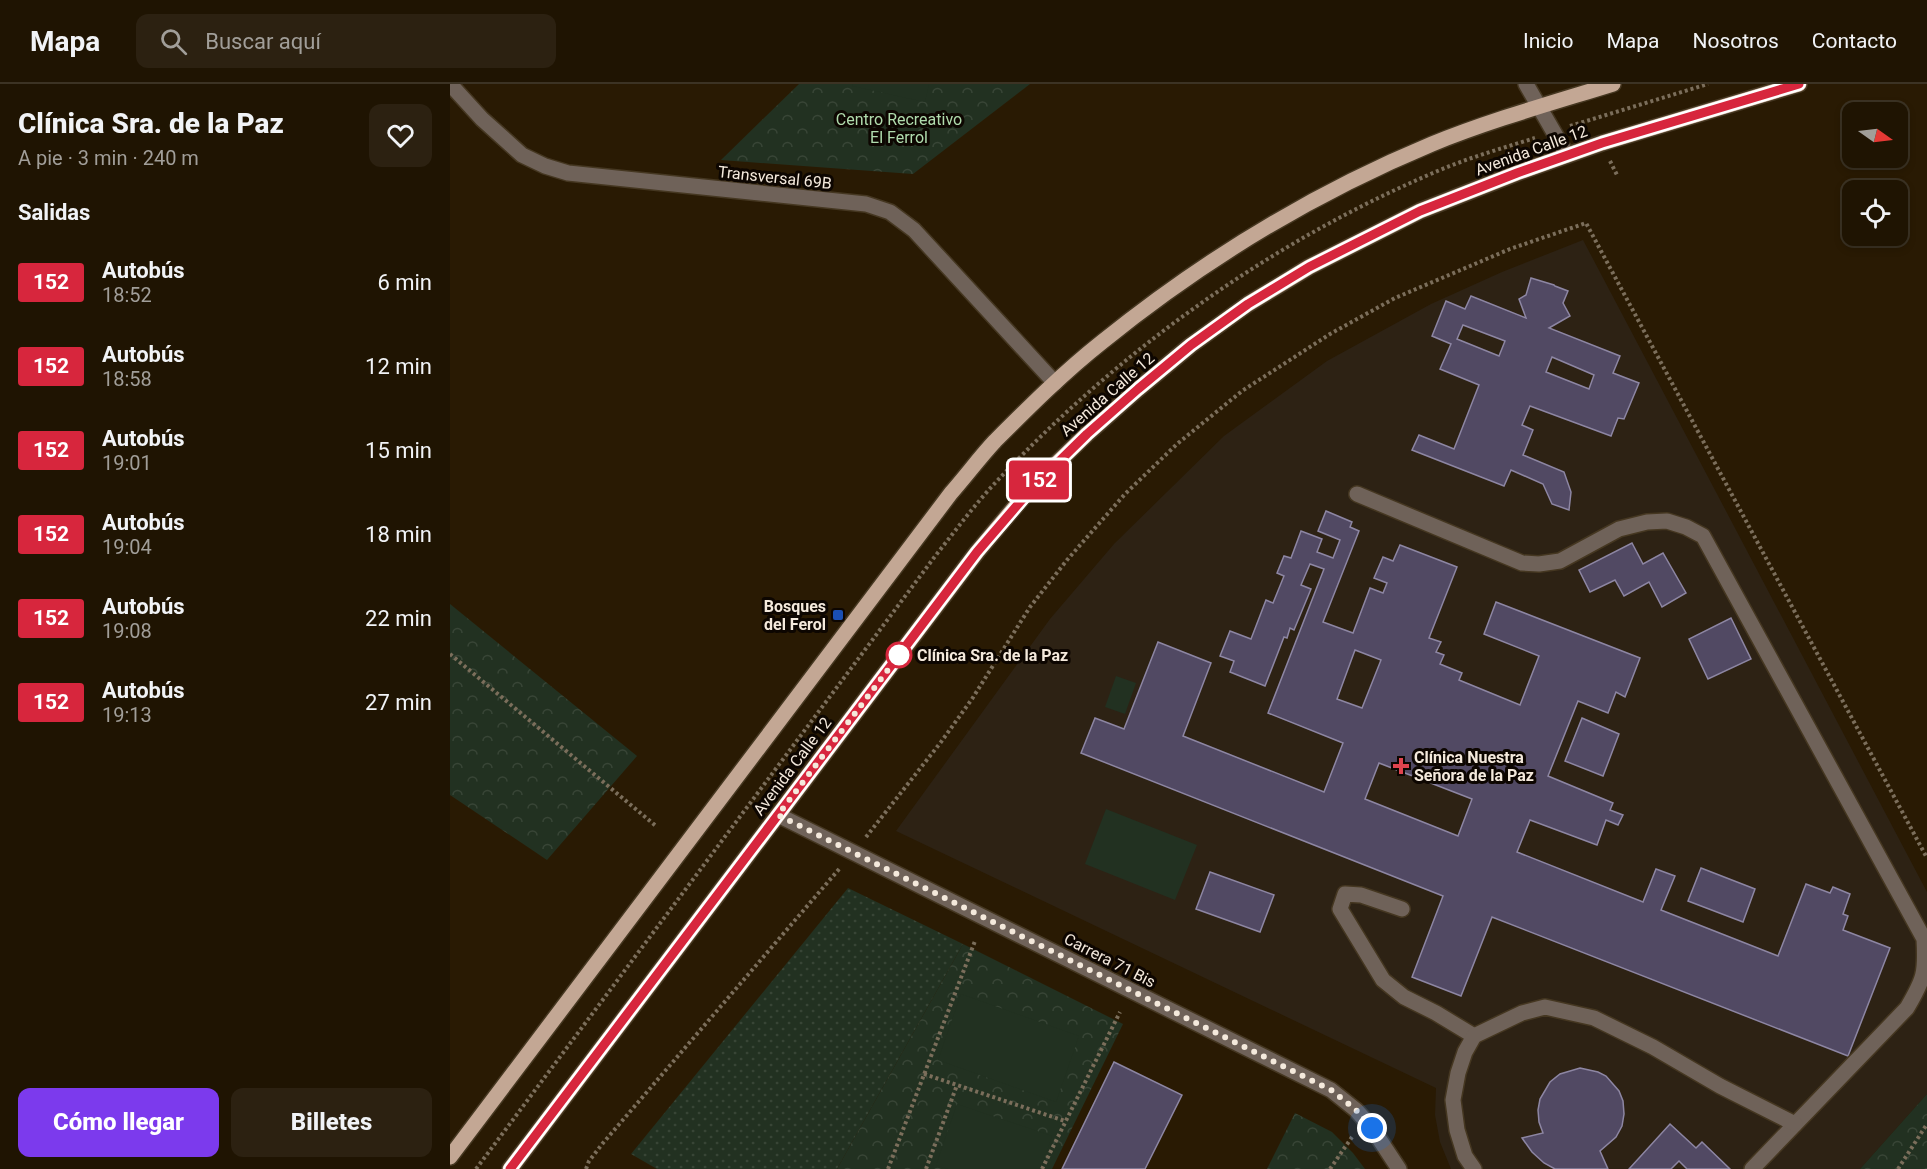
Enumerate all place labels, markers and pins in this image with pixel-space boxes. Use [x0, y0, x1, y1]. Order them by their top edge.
place label: Bosques del Ferol [764, 597, 826, 634]
marker: Bosques del Ferol [831, 608, 845, 622]
marker: Clínica Sra. de la Paz [886, 642, 912, 668]
place label: Clínica Sra. de la Paz [917, 646, 1068, 665]
place label: Clínica Nuestra Señora de la Paz [1414, 748, 1534, 785]
marker: Clínica Nuestra Señora de la Paz [1392, 757, 1410, 775]

